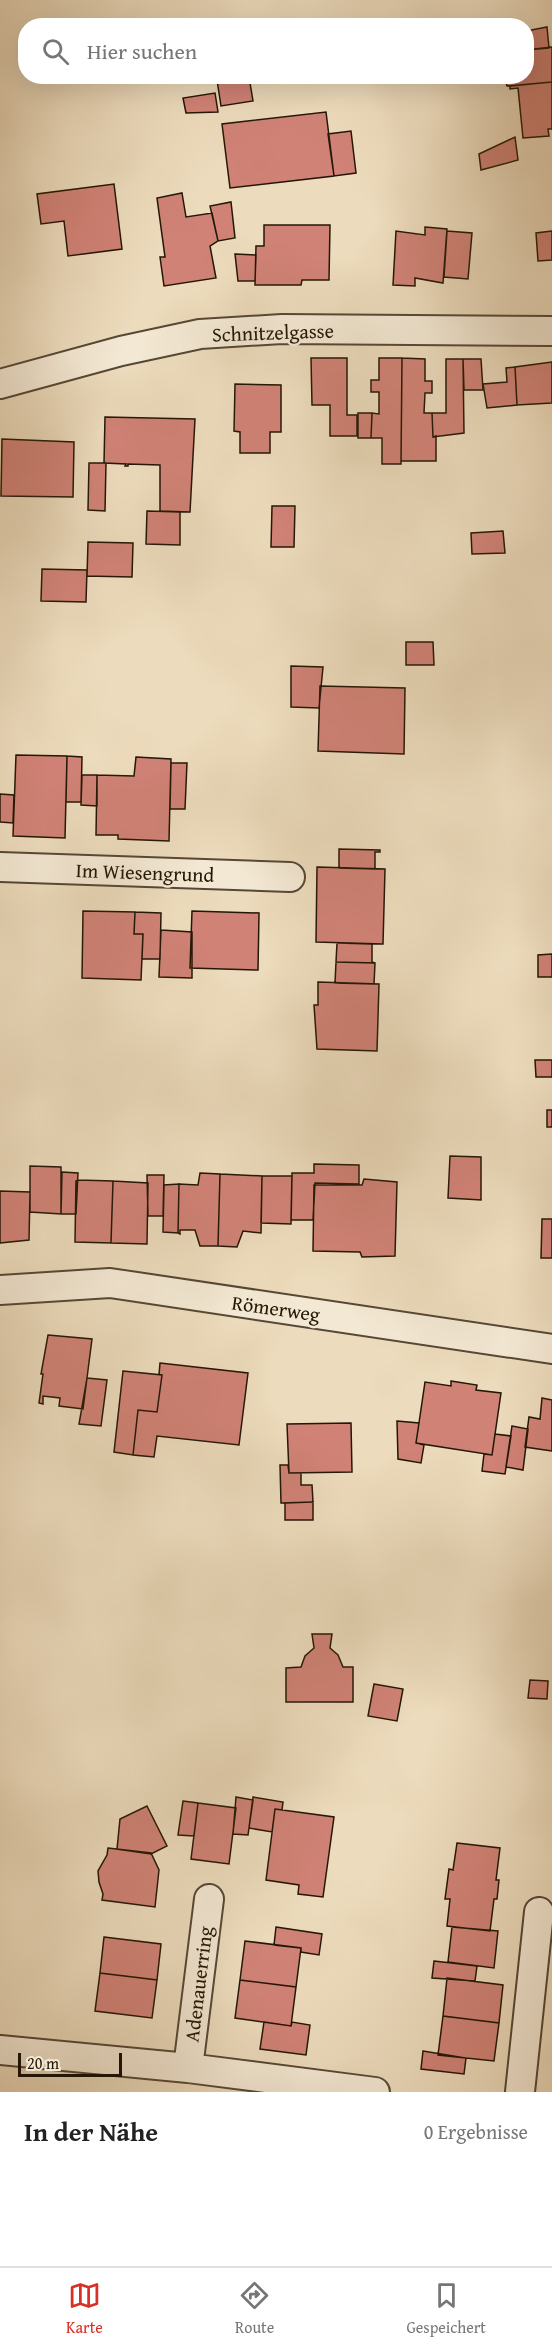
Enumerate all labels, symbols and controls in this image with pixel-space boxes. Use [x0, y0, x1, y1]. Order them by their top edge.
search box [18, 18, 534, 84]
icon: search [39, 35, 72, 68]
text: Hier suchen [87, 35, 197, 67]
street label: Schnitzelgasse [212, 315, 334, 349]
street label: Im Wiesengrund [75, 855, 215, 889]
street label: Römerweg [230, 1287, 322, 1329]
street label: Adenauerring [177, 1924, 219, 2044]
scale bar [18, 2050, 122, 2078]
text: 20 m [27, 2051, 59, 2075]
text: In der Nähe [24, 2112, 158, 2151]
text: 0 Ergebnisse [424, 2117, 528, 2146]
tab: Karte [66, 2279, 103, 2339]
tab: Route [235, 2279, 274, 2339]
tab: Gespeichert [406, 2279, 486, 2339]

